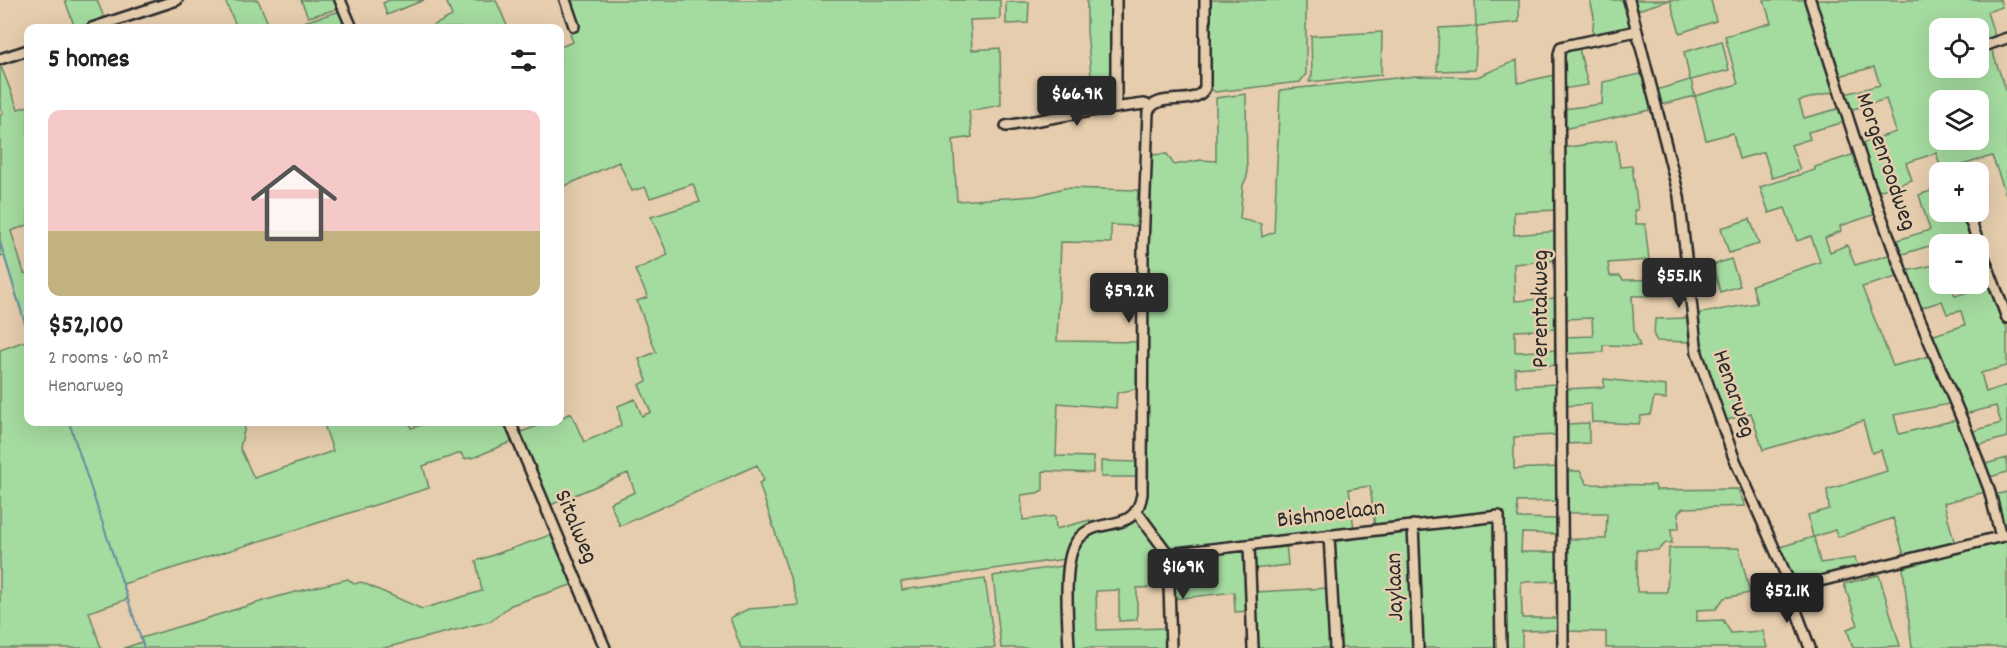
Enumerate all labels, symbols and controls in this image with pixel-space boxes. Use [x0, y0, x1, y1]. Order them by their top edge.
map controls [1929, 18, 1989, 294]
button: locate [1929, 18, 1989, 78]
text: 5 homes [48, 42, 130, 79]
icon: filters [507, 44, 540, 77]
pin: $66.9K [1028, 76, 1126, 127]
text: $66.9K [1051, 81, 1103, 109]
street label: Morgenroodweg [1846, 88, 1924, 236]
button: layers [1929, 90, 1989, 150]
icon: home [240, 149, 348, 257]
button: + [1929, 162, 1989, 222]
button: − [1929, 234, 1989, 294]
street label: Perentakweg [1525, 250, 1559, 368]
pin: $55.1K [1630, 258, 1728, 309]
text: $55.1K [1656, 263, 1702, 291]
pin: $59.2K [1080, 273, 1178, 324]
text: $59.2K [1104, 278, 1154, 306]
text: $52,100 [48, 308, 124, 345]
text: 2 rooms · 60 m² [48, 345, 169, 373]
street label: Henarweg [1702, 346, 1764, 442]
text: Henarweg [48, 373, 124, 401]
street label: Sitalweg [544, 485, 606, 569]
street label: Bishnoelaan [1275, 492, 1387, 538]
pin: $169K [1141, 549, 1225, 600]
street label: Jaylaan [1378, 552, 1414, 622]
text: $169K [1162, 554, 1204, 582]
pin: $52.1K [1738, 573, 1836, 624]
text: $52.1K [1764, 578, 1810, 606]

